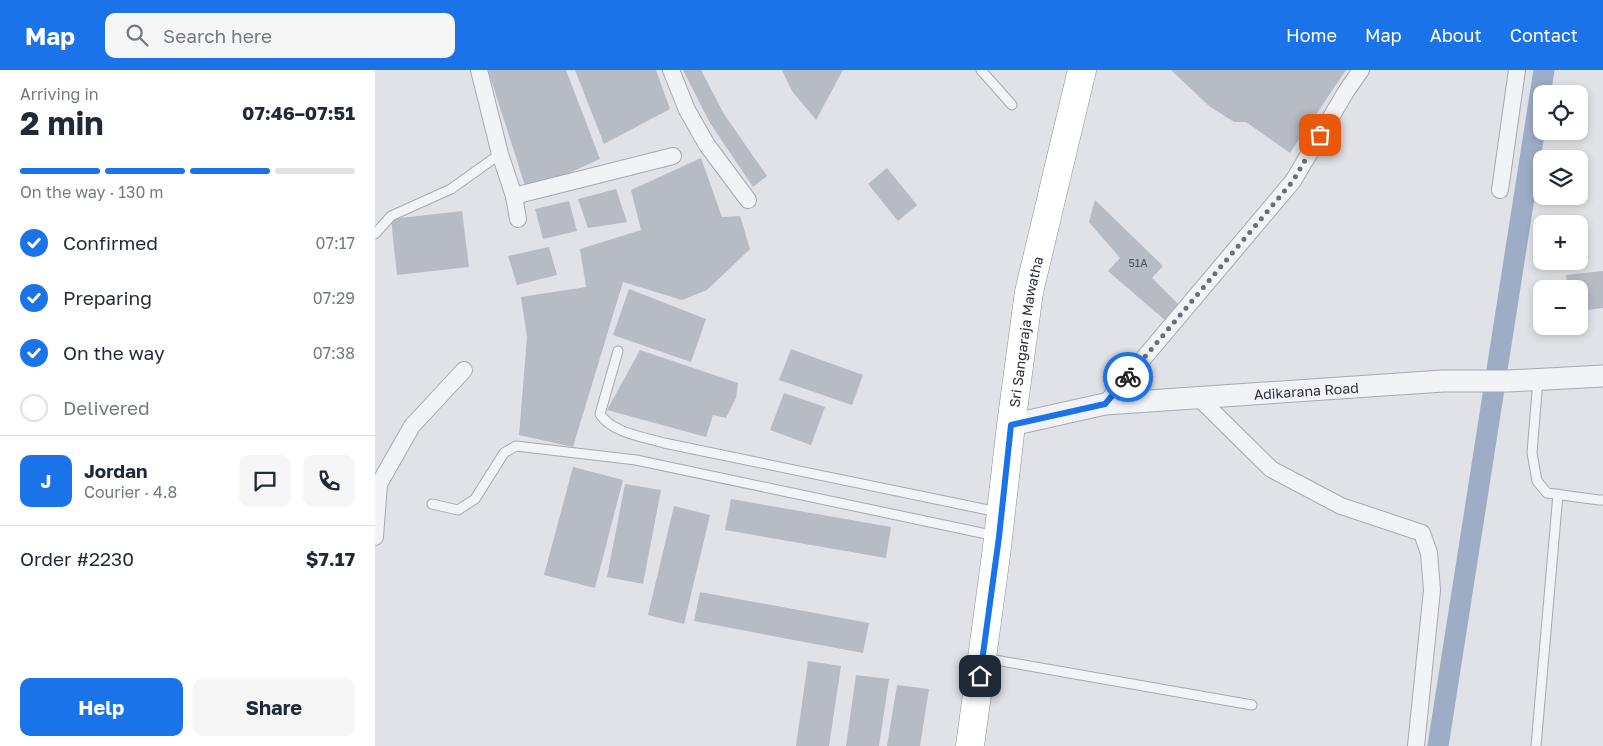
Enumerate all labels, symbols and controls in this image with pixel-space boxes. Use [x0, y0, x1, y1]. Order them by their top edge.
search box [105, 13, 455, 58]
text: Map [25, 21, 75, 50]
icon: search [123, 21, 151, 49]
text: Search here [163, 24, 272, 47]
text: Home [1286, 24, 1337, 46]
text: Map [1365, 24, 1402, 46]
text: About [1430, 24, 1482, 46]
text: Contact [1510, 24, 1578, 46]
text: Arriving in [20, 84, 99, 104]
map controls [1533, 85, 1588, 335]
button: locate [1533, 85, 1588, 140]
text: 07:46–07:51 [242, 101, 355, 124]
text: 2 min [20, 104, 104, 142]
pin [1299, 114, 1341, 156]
icon: bag [1306, 121, 1334, 149]
button: layers [1533, 150, 1588, 205]
text: On the way · 130 m [20, 182, 164, 202]
button: + [1533, 215, 1588, 270]
icon: check [20, 229, 48, 257]
text: Confirmed [63, 231, 158, 254]
text: 07:17 [316, 233, 355, 253]
street label: Sri Sangaraja Mawatha [1005, 254, 1046, 408]
house number: 51A [1128, 256, 1148, 269]
button: − [1533, 280, 1588, 335]
icon: check [20, 284, 48, 312]
text: Preparing [63, 286, 152, 309]
text: 07:29 [313, 288, 355, 308]
icon: check [20, 339, 48, 367]
text: On the way [63, 341, 165, 364]
text: 07:38 [313, 343, 355, 363]
courier [1103, 352, 1153, 402]
icon: bike [1114, 363, 1142, 391]
street label: Adikarana Road [1253, 378, 1359, 402]
text: Delivered [63, 396, 150, 419]
button: chat [239, 455, 291, 507]
button: phone [303, 455, 355, 507]
text: Jordan [84, 459, 148, 482]
text: J [41, 469, 51, 492]
text: Courier · 4.8 [84, 482, 177, 502]
text: Order #2230 [20, 547, 134, 570]
text: $7.17 [306, 547, 355, 570]
pin [959, 655, 1001, 697]
icon: home [966, 662, 994, 690]
button: Help [20, 678, 183, 736]
button: Share [193, 678, 355, 736]

